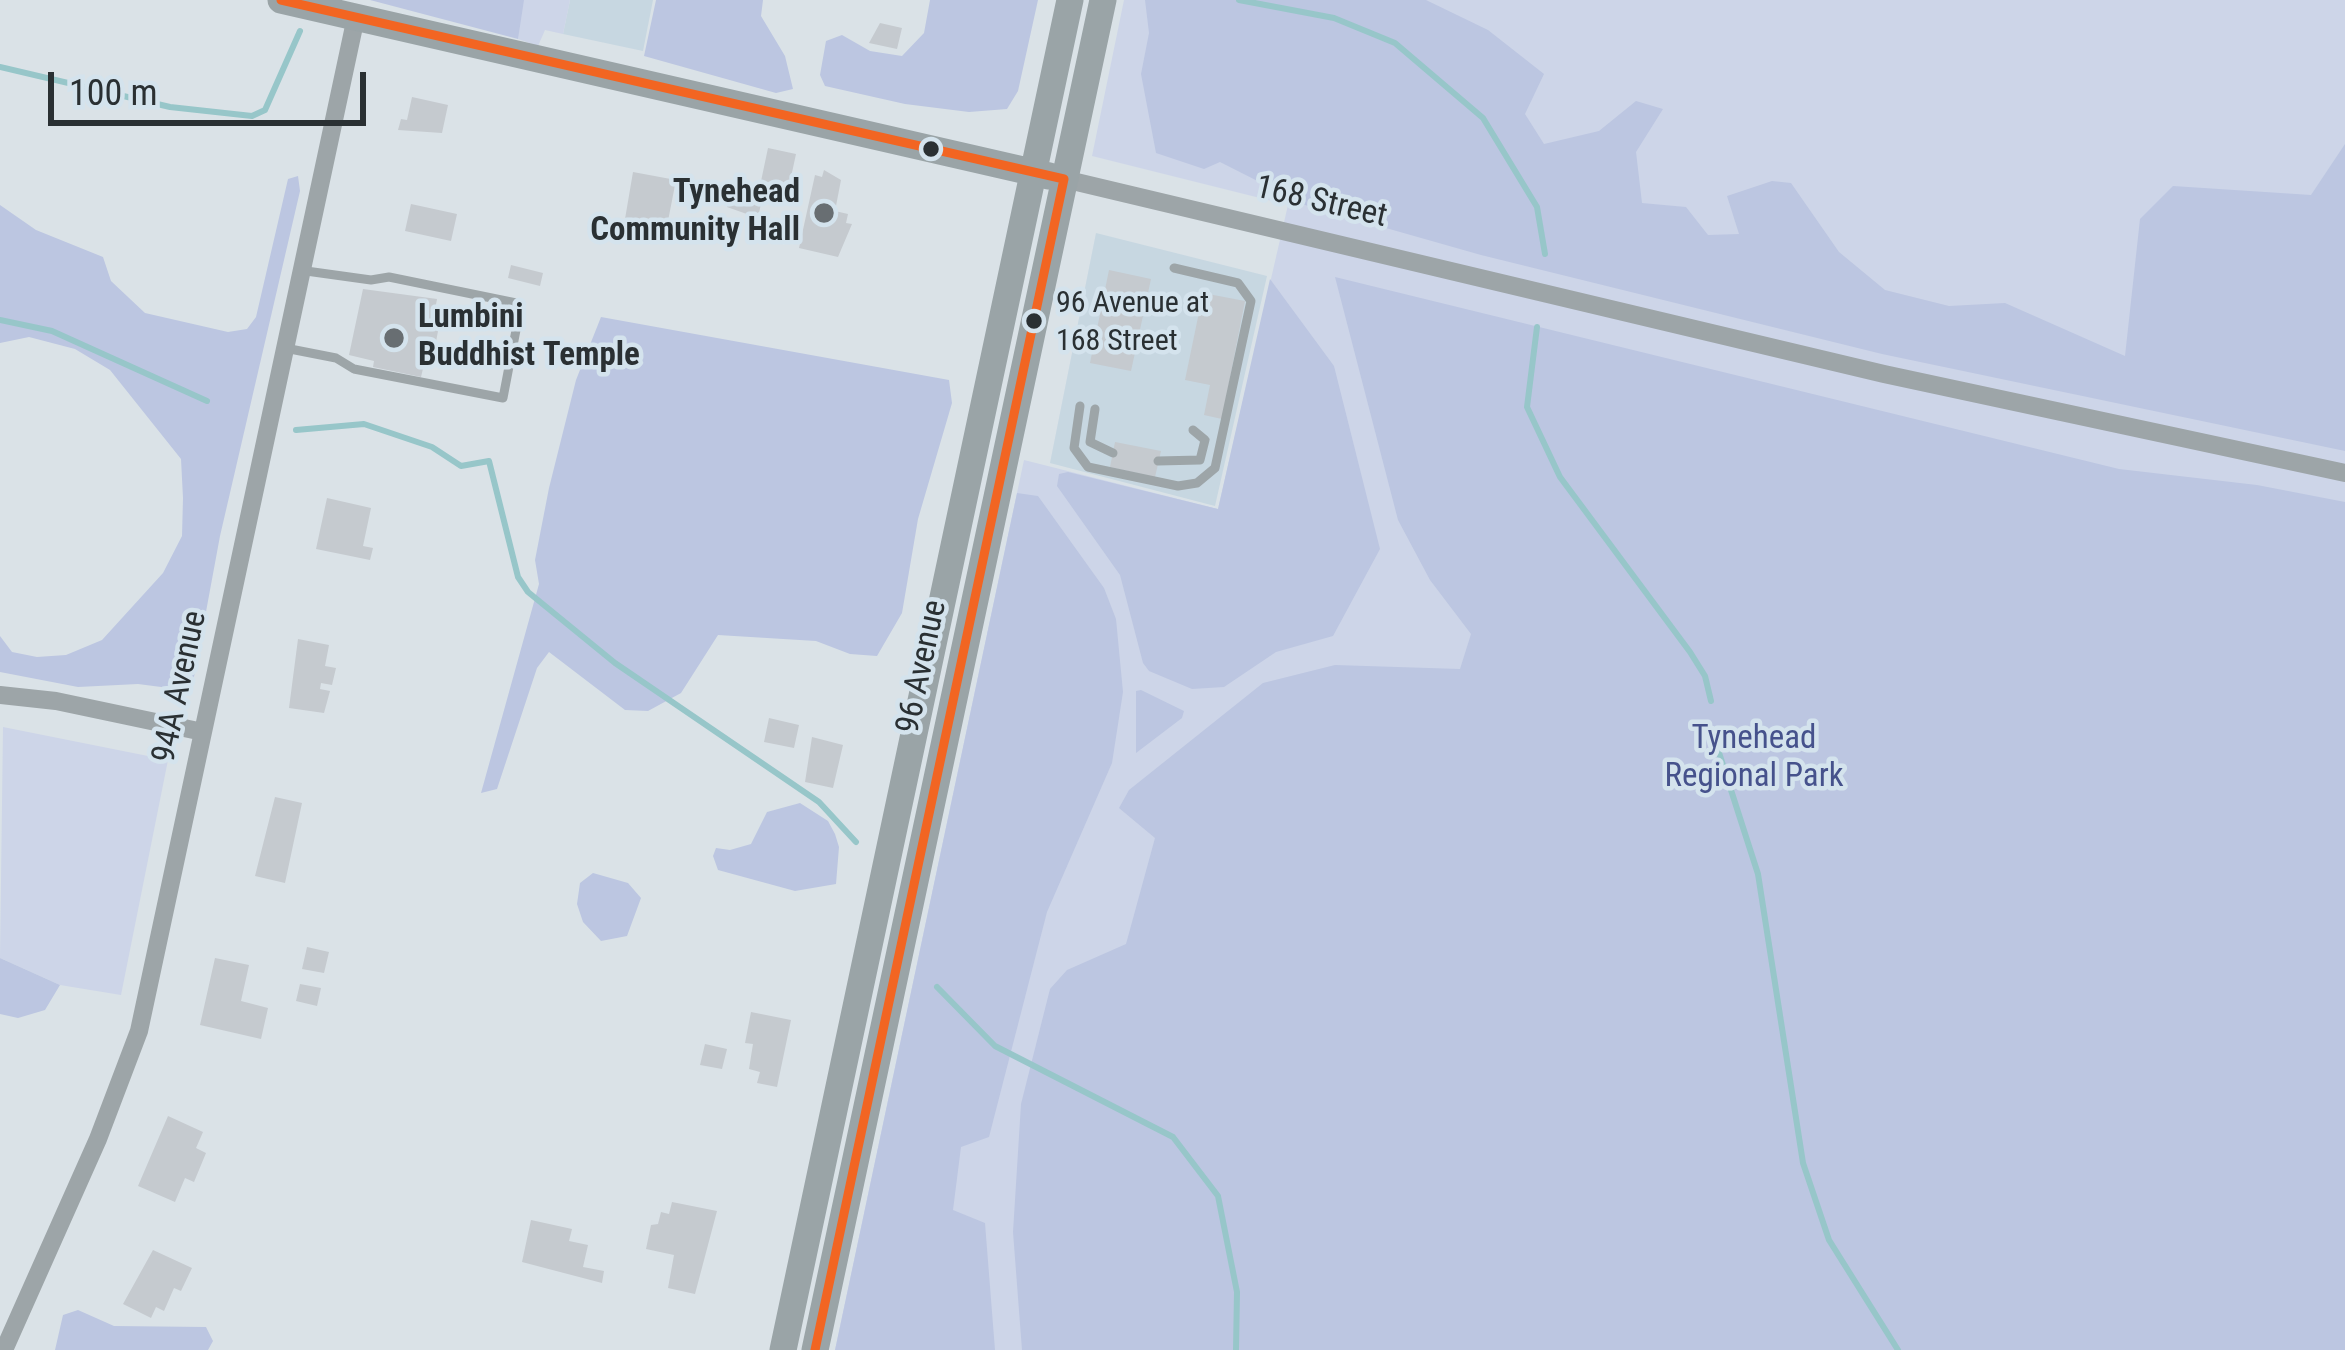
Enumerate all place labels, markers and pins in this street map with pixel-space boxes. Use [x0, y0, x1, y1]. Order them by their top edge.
unlabelled marker [920, 138, 942, 160]
place label: Tynehead Community Hall [590, 174, 800, 252]
marker: Tynehead Community Hall [811, 200, 837, 226]
place label: 96 Avenue at 168 Street [1056, 286, 1209, 356]
place label: Lumbini Buddhist Temple [418, 299, 640, 377]
marker: 96 Avenue at 168 Street [1023, 310, 1045, 332]
marker: Lumbini Buddhist Temple [381, 325, 407, 351]

